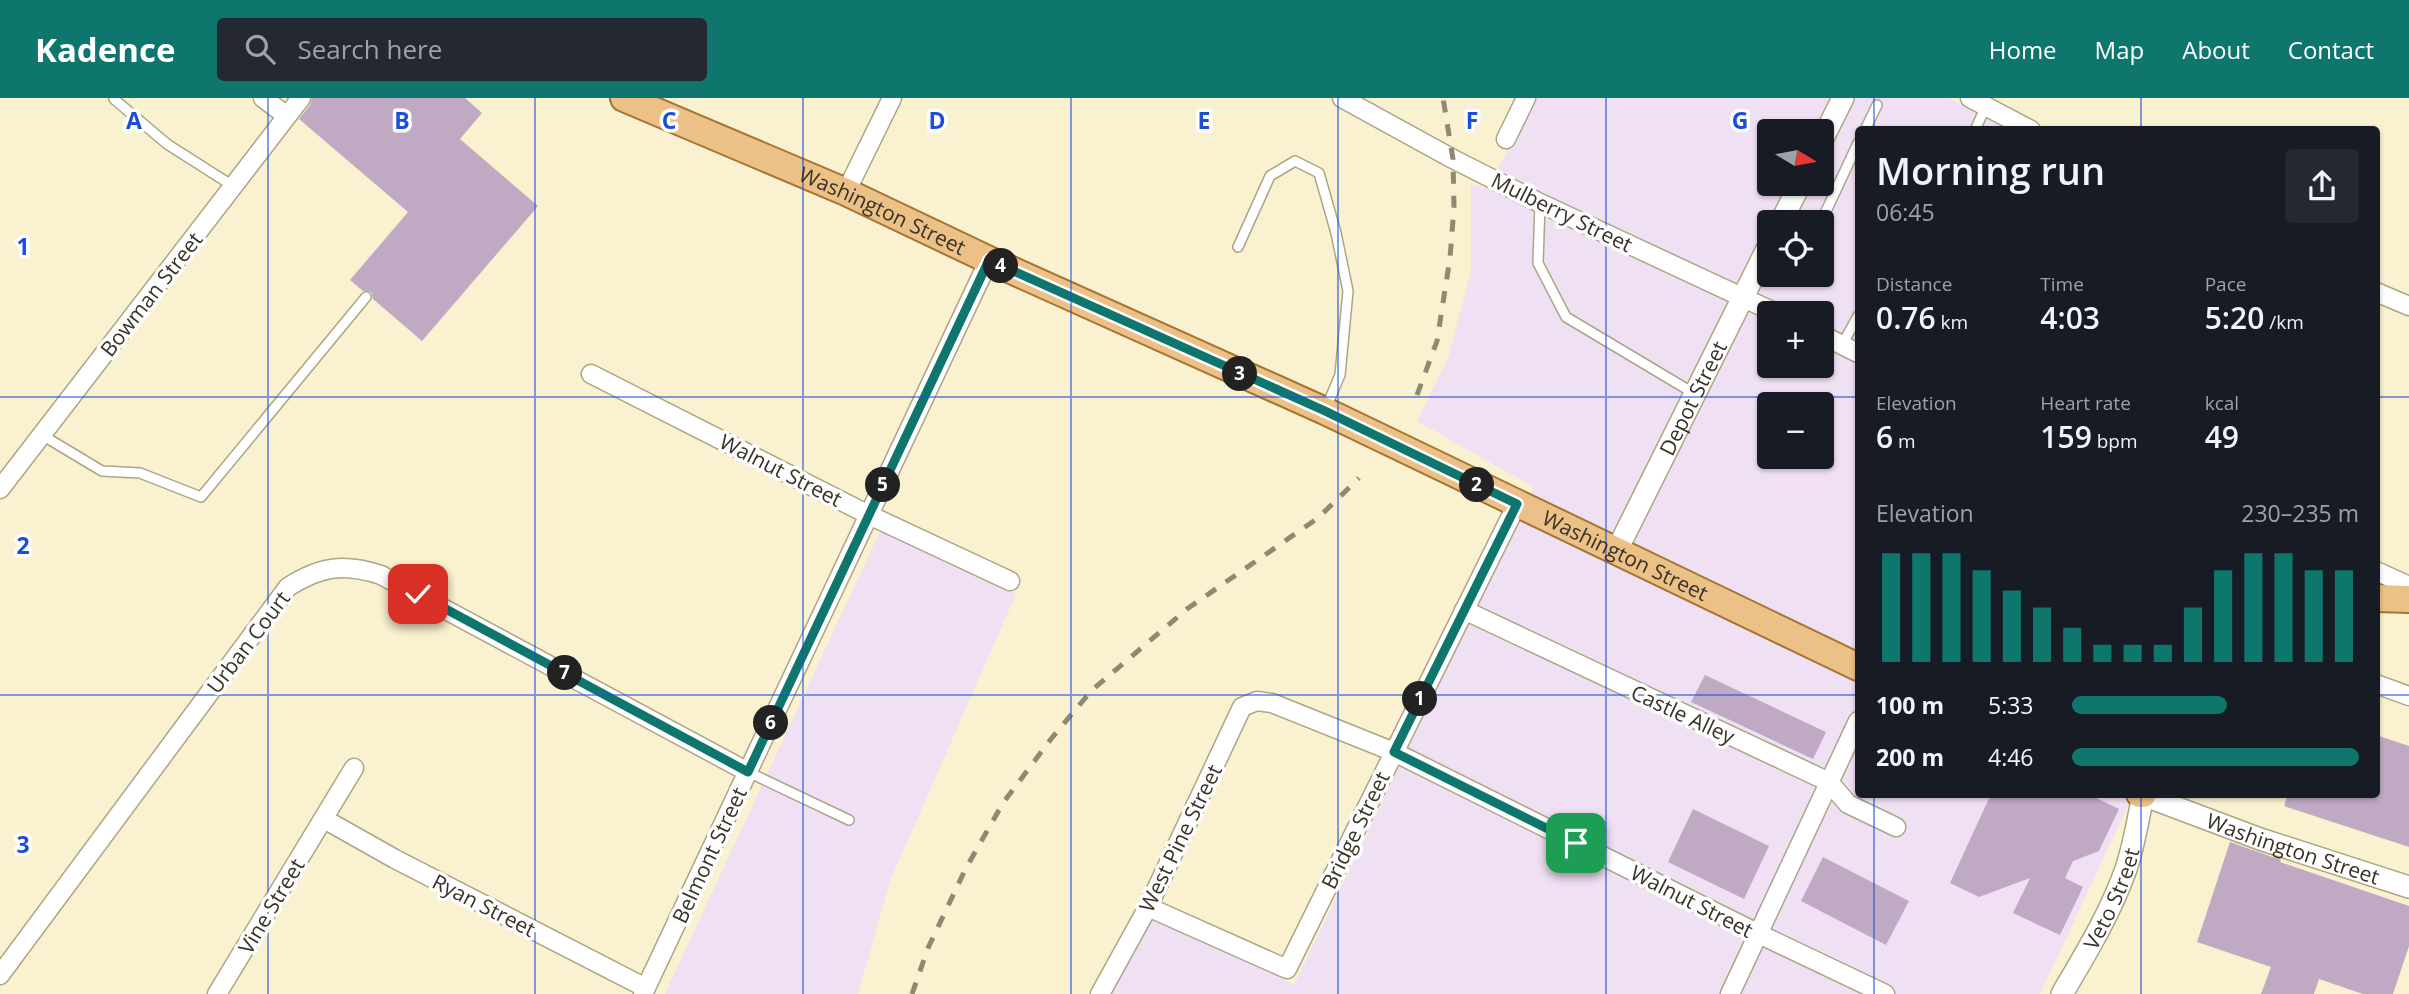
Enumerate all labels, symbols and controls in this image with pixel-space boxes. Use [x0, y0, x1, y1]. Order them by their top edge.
search box [217, 18, 707, 81]
text: Kadence [35, 27, 175, 72]
icon: search [241, 30, 279, 68]
text: Search here [297, 31, 442, 67]
text: Home [1989, 33, 2057, 66]
text: Map [2095, 33, 2144, 66]
text: About [2182, 33, 2250, 66]
text: Contact [2288, 33, 2374, 66]
text: A [126, 104, 142, 136]
text: B [394, 104, 410, 136]
text: C [662, 104, 676, 136]
text: D [928, 104, 946, 136]
text: E [1198, 104, 1210, 136]
text: F [1466, 104, 1478, 136]
text: G [1732, 104, 1748, 136]
north arrow [1757, 119, 1834, 196]
map controls [1757, 119, 1834, 469]
text: Morning run [1876, 144, 2105, 196]
button: share [2285, 149, 2359, 223]
street label: Washington Street [795, 160, 971, 261]
street label: Mulberry Street [1487, 166, 1637, 258]
text: 06:45 [1876, 196, 1935, 228]
button: locate [1757, 210, 1834, 287]
street label: Bowman Street [94, 226, 208, 362]
text: 1 [16, 230, 30, 262]
pin: 4 [984, 248, 1018, 284]
text: 4 [995, 252, 1006, 278]
text: Distance [1876, 271, 1952, 297]
text: Time [2040, 271, 2084, 297]
text: Pace [2205, 271, 2246, 297]
text: 0.76 [1876, 297, 1936, 338]
text: 4:03 [2040, 297, 2100, 338]
text: 5:20 [2205, 297, 2264, 338]
button: + [1757, 301, 1834, 378]
text: km [1936, 309, 1968, 335]
text: /km [2264, 309, 2304, 335]
street label: Depot Street [1652, 336, 1733, 460]
pin: 3 [1222, 356, 1258, 392]
text: 3 [1234, 360, 1245, 386]
text: Elevation [1876, 390, 1957, 416]
text: Heart rate [2040, 390, 2131, 416]
text: kcal [2205, 390, 2239, 416]
button: − [1757, 392, 1834, 469]
text: 6 [1876, 416, 1893, 457]
text: 159 [2040, 416, 2092, 457]
text: 49 [2205, 416, 2239, 457]
street label: Walnut Street [715, 427, 847, 513]
text: m [1893, 428, 1916, 454]
text: bpm [2092, 428, 2138, 454]
pin: 5 [866, 468, 900, 502]
pin: 2 [1460, 468, 1494, 502]
text: 5 [877, 471, 888, 497]
text: 2 [1471, 471, 1482, 497]
text: Elevation [1876, 497, 1974, 529]
text: 230–235 m [2241, 497, 2359, 529]
street label: Washington Street [1538, 504, 1713, 607]
text: 2 [16, 529, 30, 561]
pin [388, 564, 448, 624]
icon: check [399, 575, 437, 613]
street label: Urban Court [200, 585, 296, 699]
pin: 7 [548, 656, 582, 690]
text: 7 [559, 659, 570, 685]
street label: Castle Alley [1627, 678, 1740, 750]
pin: 1 [1402, 682, 1438, 716]
text: 1 [1414, 685, 1425, 711]
text: 100 m [1876, 689, 1944, 721]
text: 5:33 [1988, 689, 2034, 721]
pin: 6 [754, 706, 788, 740]
text: 6 [765, 709, 776, 735]
text: 200 m [1876, 741, 1944, 773]
text: 4:46 [1988, 741, 2034, 773]
street label: West Pine Street [1132, 760, 1228, 916]
street label: Bridge Street [1314, 767, 1396, 893]
street label: Belmont Street [665, 782, 753, 928]
street label: Washington Street [2203, 806, 2383, 891]
pin [1546, 813, 1606, 873]
icon: arrive [1557, 824, 1595, 862]
text: 3 [16, 828, 30, 860]
street label: Veto Street [2077, 845, 2146, 954]
street label: Vine Street [232, 853, 310, 959]
street label: Walnut Street [1626, 858, 1758, 944]
street label: Ryan Street [428, 867, 540, 943]

